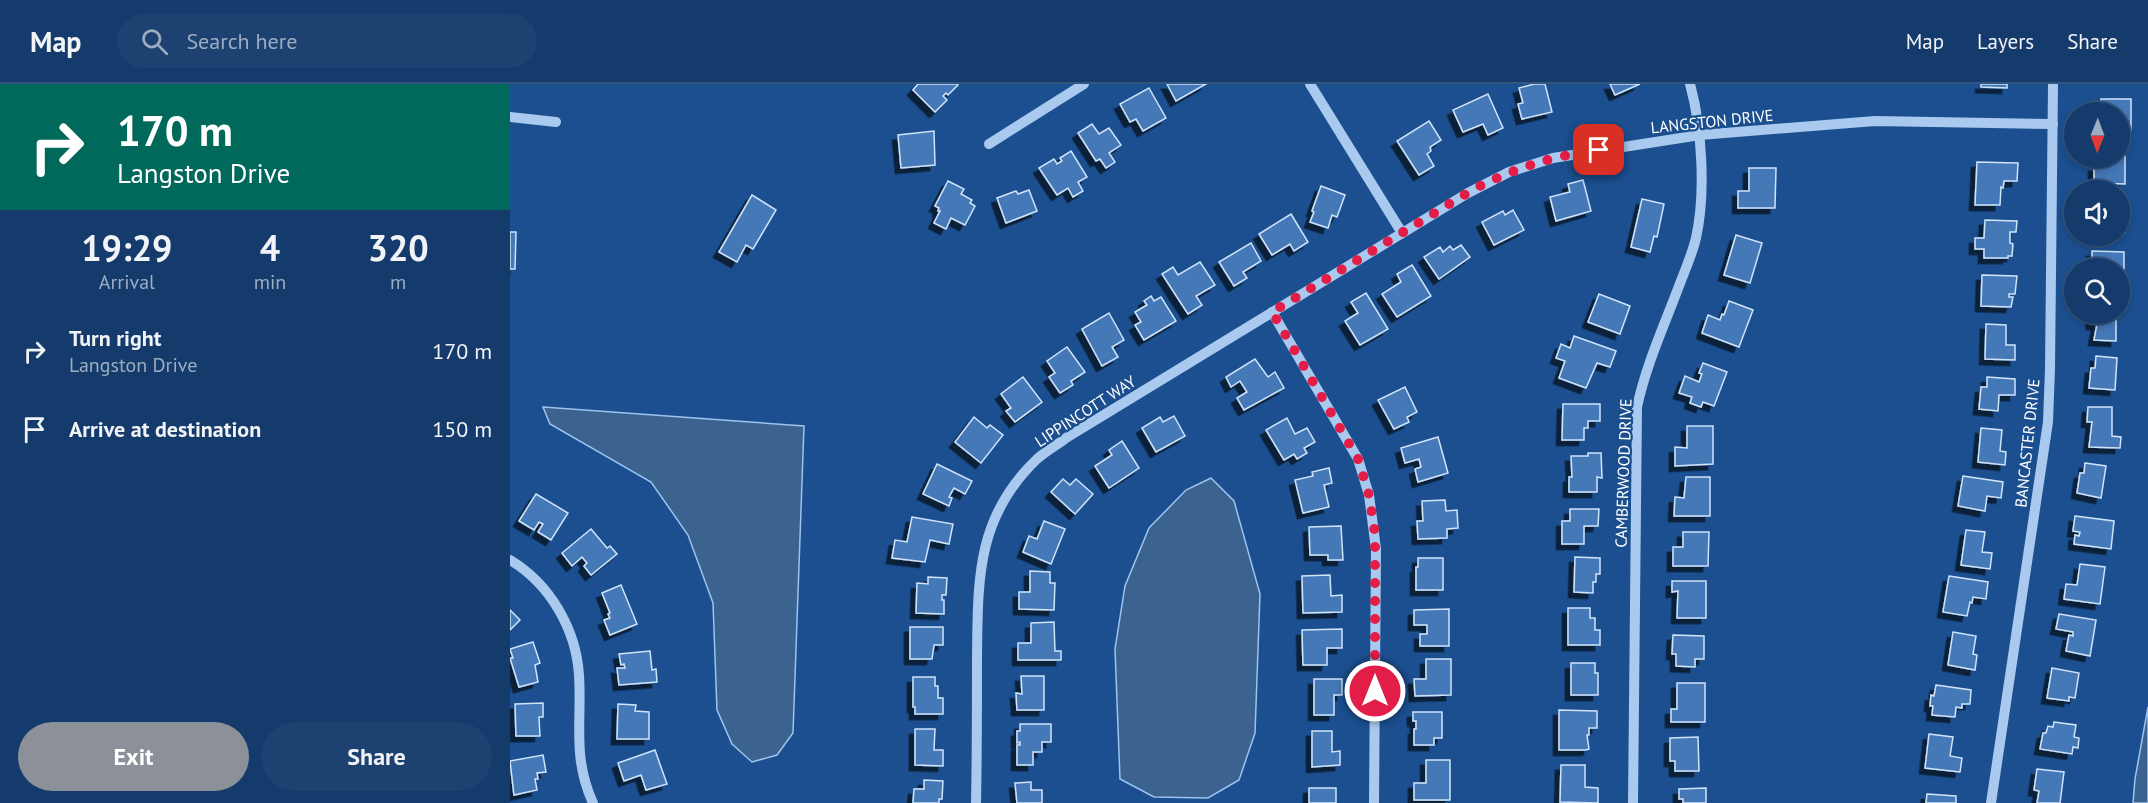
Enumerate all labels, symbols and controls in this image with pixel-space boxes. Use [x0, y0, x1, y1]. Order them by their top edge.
search box [117, 14, 537, 68]
text: Map [30, 23, 81, 60]
icon: search [138, 25, 171, 58]
text: Search here [186, 27, 297, 55]
text: Map [1906, 28, 1944, 55]
text: Layers [1977, 28, 2034, 55]
text: Share [2067, 28, 2118, 55]
north arrow [2064, 102, 2130, 168]
map controls [2064, 102, 2130, 324]
text: 170 m [117, 103, 233, 158]
street label: LANGSTON DRIVE [1650, 105, 1774, 137]
icon: right [18, 108, 96, 186]
pin [1573, 124, 1624, 175]
icon: arrive [1582, 133, 1615, 166]
text: Langston Drive [117, 156, 290, 190]
button: sound [2064, 180, 2130, 246]
text: 19:29 [81, 224, 173, 271]
text: 4 [260, 224, 280, 271]
text: 320 [368, 224, 429, 271]
button: search [2064, 258, 2130, 324]
text: Arrival [99, 269, 155, 295]
text: min [254, 269, 286, 295]
text: m [390, 269, 406, 295]
text: Turn right [69, 324, 161, 352]
icon: right [18, 335, 51, 368]
text: 170 m [432, 337, 492, 365]
text: Langston Drive [69, 352, 197, 378]
street label: LIPPINCOTT WAY [1031, 371, 1139, 451]
street label: BANCASTER DRIVE [2010, 378, 2044, 508]
street label: CAMBERWOOD DRIVE [1610, 398, 1636, 548]
icon: arrive [18, 413, 51, 446]
text: Arrive at destination [69, 415, 261, 443]
text: 150 m [432, 415, 492, 443]
position arrow [1343, 659, 1407, 723]
button: Exit [18, 722, 249, 791]
button: Share [261, 722, 492, 791]

